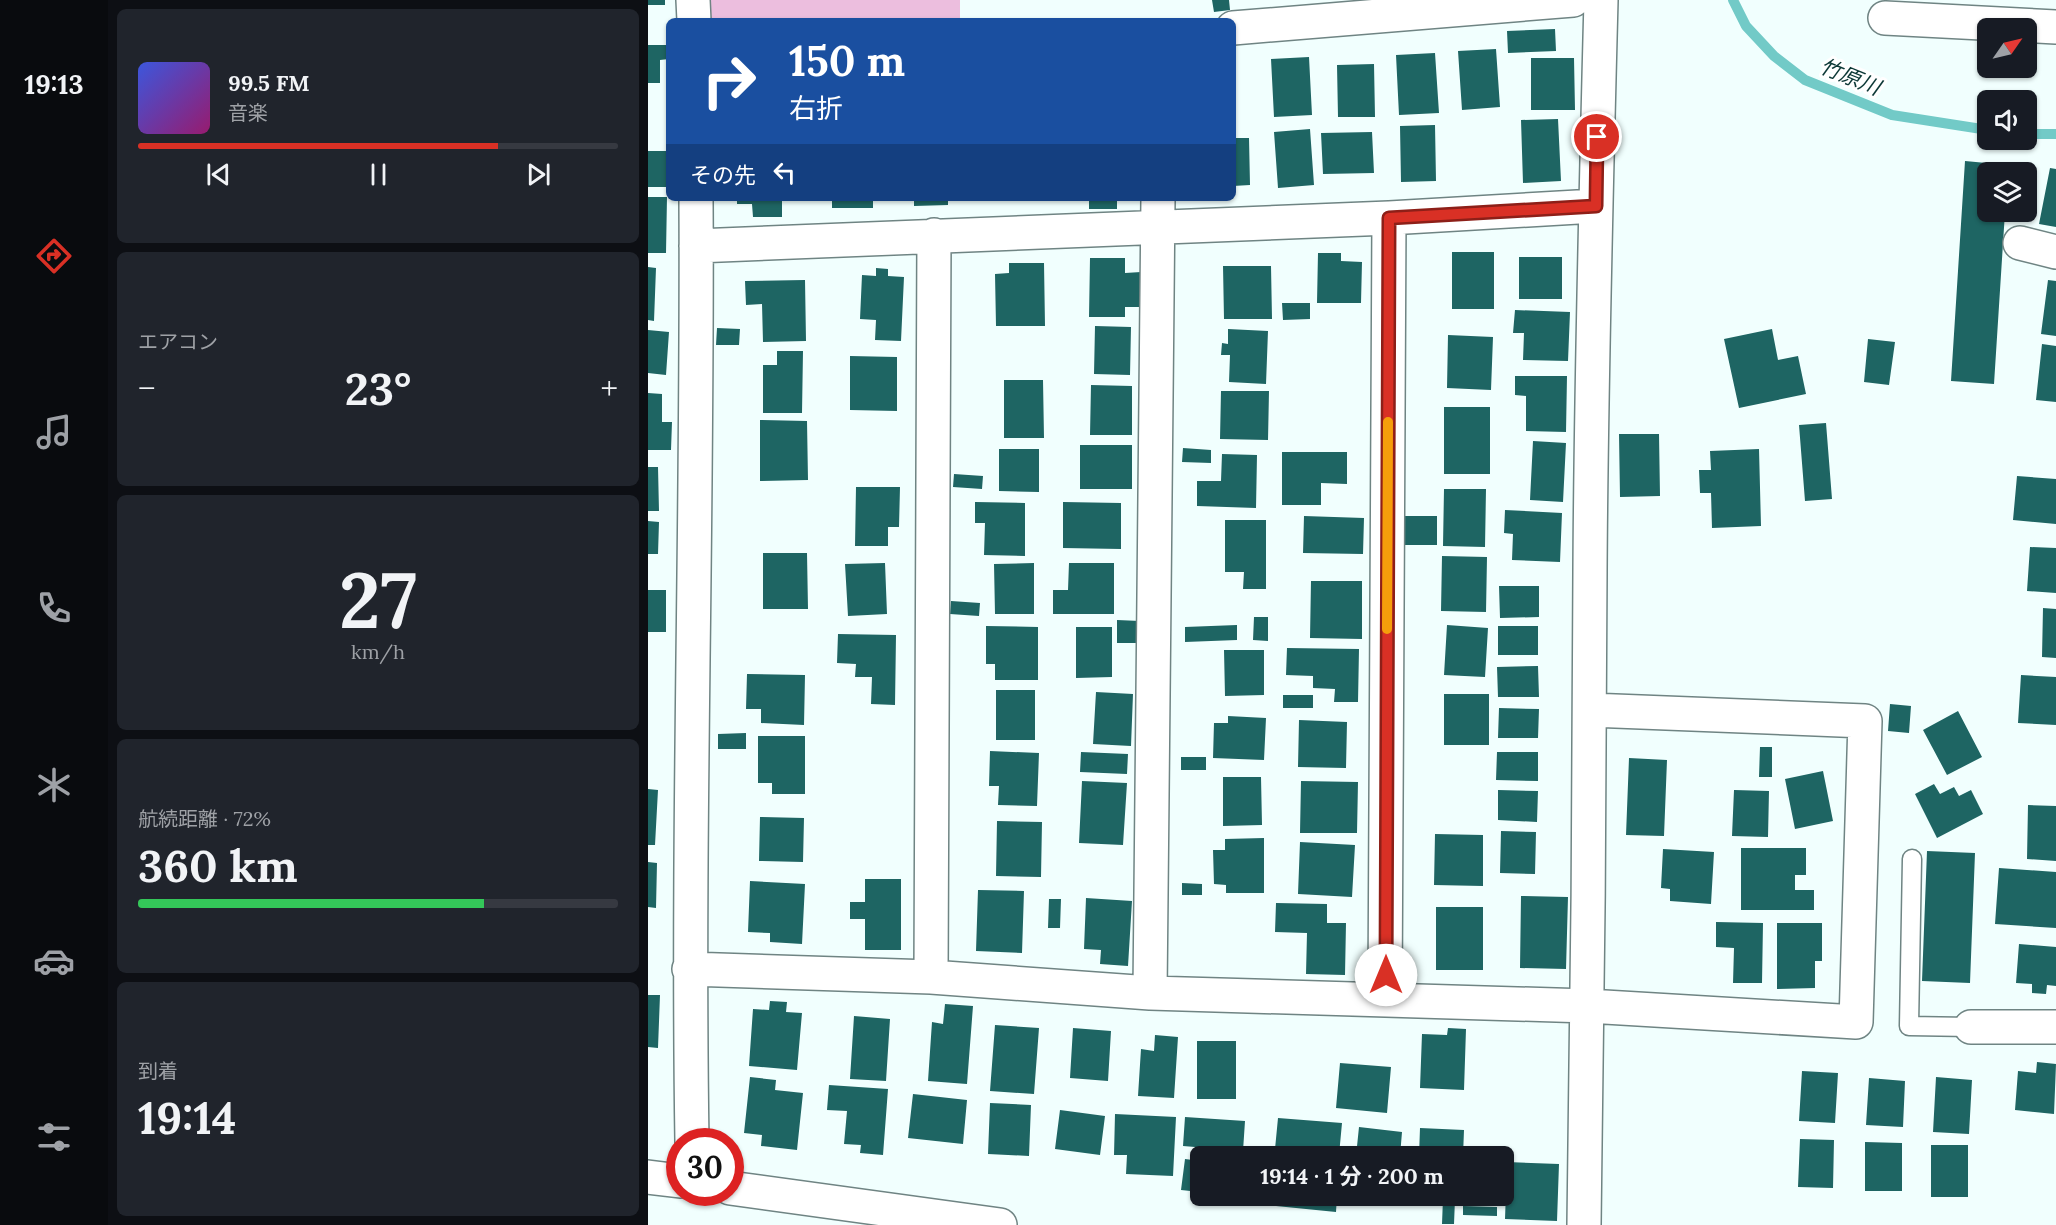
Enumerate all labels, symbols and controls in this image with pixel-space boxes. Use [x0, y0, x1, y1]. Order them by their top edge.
north arrow [1977, 18, 2037, 78]
map controls [1977, 18, 2037, 222]
text: 150 m [789, 34, 905, 88]
icon: right [690, 42, 768, 120]
water label: 竹原川 [1816, 52, 1886, 102]
text: 19:13 [24, 67, 84, 101]
text: 99.5 FM [228, 69, 310, 97]
button: sound [1977, 90, 2037, 150]
text: 右折 [789, 91, 843, 125]
text: 音楽 [228, 100, 268, 125]
pin [1571, 111, 1622, 162]
icon: arrive [1580, 120, 1613, 153]
icon: left [768, 156, 801, 189]
icon: previous [202, 158, 235, 191]
icon: pause [362, 158, 395, 191]
icon: next [522, 158, 555, 191]
text: その先 [690, 161, 756, 189]
button: layers [1977, 162, 2037, 222]
icon: directions [33, 235, 75, 277]
text: エアコン [138, 329, 218, 354]
text: 23° [345, 360, 411, 417]
text: − [138, 367, 156, 409]
text: + [600, 367, 618, 409]
icon: music [33, 411, 75, 453]
text: 27 [339, 550, 417, 649]
icon: phone [33, 587, 75, 629]
text: km/h [351, 639, 405, 664]
icon: climate [33, 764, 75, 806]
text: 航続距離 · 72% [138, 806, 271, 831]
text: 360 km [138, 837, 298, 894]
icon: car [33, 940, 75, 982]
position arrow [1354, 943, 1418, 1007]
text: 到着 [138, 1058, 178, 1083]
text: 19:14 [138, 1089, 236, 1146]
icon: filters [33, 1116, 75, 1158]
speed limit sign: 30 [666, 1128, 744, 1206]
text: 19:14 · 1 分 · 200 m [1260, 1162, 1444, 1190]

